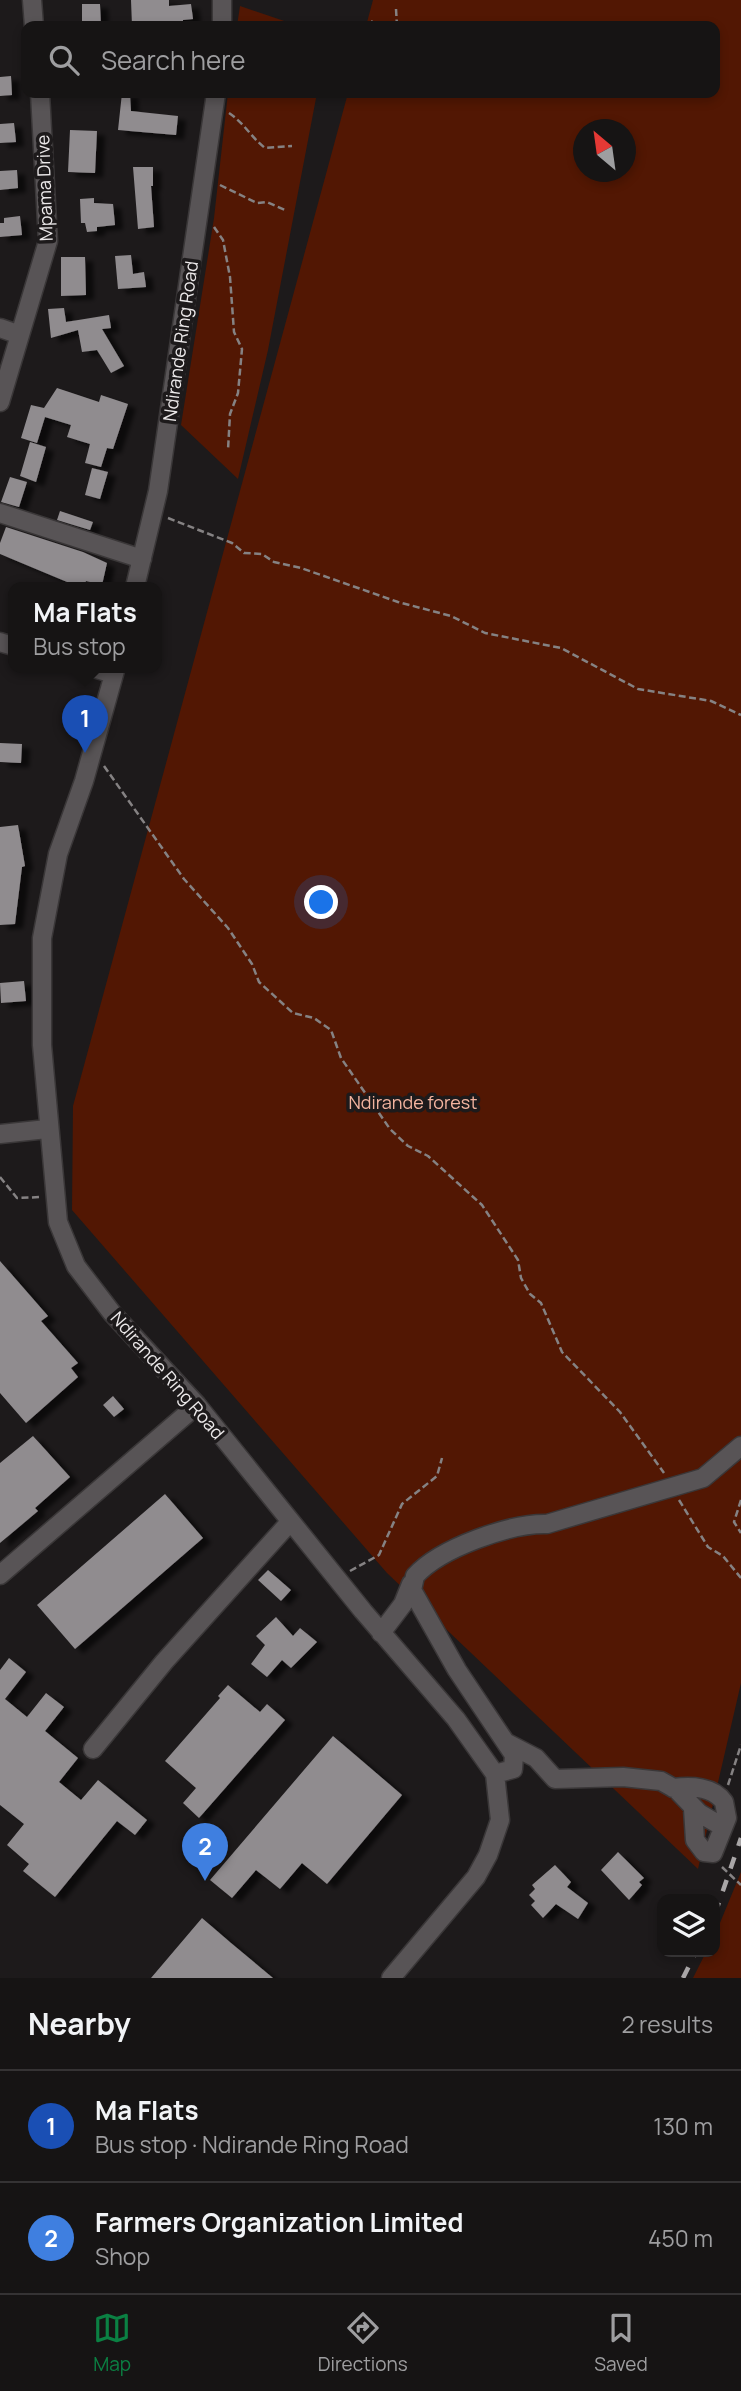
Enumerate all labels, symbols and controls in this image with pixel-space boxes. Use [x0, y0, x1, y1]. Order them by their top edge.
search box [21, 21, 720, 98]
icon: search [45, 41, 83, 79]
text: Search here [101, 42, 246, 78]
north arrow [573, 119, 636, 182]
street label: Mpama Drive [30, 134, 58, 242]
street label: Ndirande Ring Road [157, 259, 203, 423]
popup [8, 582, 162, 673]
text: Ma Flats [33, 594, 137, 630]
text: Bus stop [33, 630, 126, 662]
pin: 1 [62, 695, 108, 753]
your location [304, 885, 338, 919]
park label: Ndirande forest [349, 1090, 477, 1114]
street label: Ndirande Ring Road [106, 1306, 230, 1444]
pin: 2 [182, 1823, 228, 1881]
map controls [657, 1894, 720, 1957]
button: layers [657, 1894, 720, 1957]
text: Nearby [28, 2003, 131, 2044]
text: 2 results [621, 2008, 713, 2040]
text: Ma Flats [95, 2092, 199, 2128]
text: 1 [46, 2110, 56, 2142]
text: 130 m [653, 2110, 713, 2142]
text: Bus stop · Ndirande Ring Road [95, 2128, 409, 2160]
text: Farmers Organization Limited [95, 2204, 464, 2240]
text: 2 [44, 2222, 58, 2254]
text: 450 m [648, 2222, 713, 2254]
text: Shop [95, 2240, 150, 2272]
tab: Map [93, 2309, 131, 2377]
tab: Directions [318, 2309, 408, 2377]
tab: Saved [594, 2309, 648, 2377]

